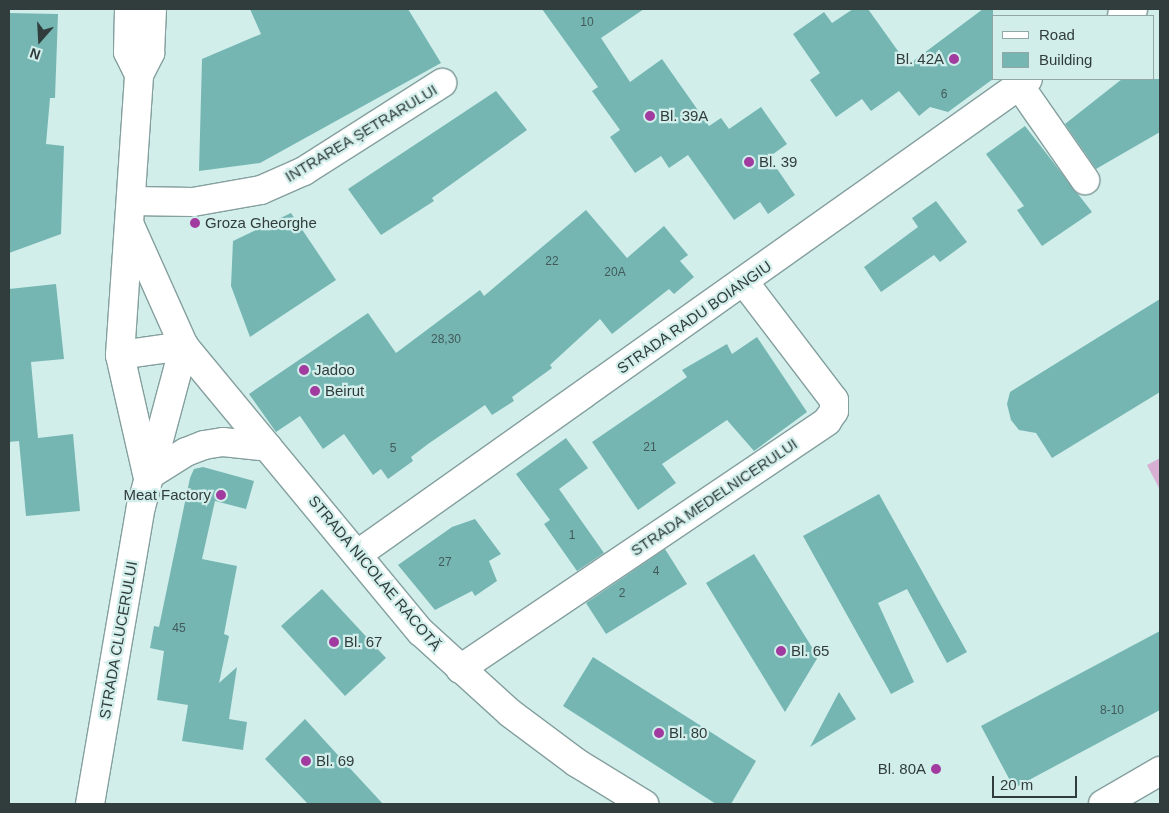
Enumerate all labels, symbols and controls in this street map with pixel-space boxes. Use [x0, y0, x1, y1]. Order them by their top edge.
north arrow [15, 15, 65, 65]
legend [992, 15, 1154, 80]
house number: 10 [580, 16, 594, 30]
text: Road [1039, 26, 1075, 43]
text: N [28, 45, 43, 63]
place label: Bl. 42A [896, 50, 944, 68]
text: Building [1039, 51, 1092, 68]
marker: Bl. 42A [948, 53, 960, 65]
street label: INTRAREA ȘETRARULUI [281, 80, 441, 186]
house number: 6 [941, 88, 947, 102]
place label: Bl. 39A [660, 107, 708, 125]
marker: Bl. 39A [644, 110, 656, 122]
place label: Bl. 39 [759, 153, 797, 171]
marker: Bl. 39 [743, 156, 755, 168]
place label: Groza Gheorghe [205, 214, 317, 232]
marker: Groza Gheorghe [189, 217, 201, 229]
house number: 22 [545, 255, 559, 269]
street label: STRADA RADU BOIANGIU [613, 257, 775, 377]
house number: 20A [604, 266, 626, 280]
house number: 28,30 [431, 333, 461, 347]
place label: Jadoo [314, 361, 355, 379]
marker: Jadoo [298, 364, 310, 376]
place label: Beirut [325, 382, 364, 400]
marker: Beirut [309, 385, 321, 397]
street label: STRADA MEDELNICERULUI [627, 434, 801, 560]
house number: 21 [643, 441, 657, 455]
house number: 5 [390, 442, 396, 456]
place label: Meat Factory [123, 486, 211, 504]
marker: Meat Factory [215, 489, 227, 501]
street label: STRADA NICOLAE RACOTĂ [305, 492, 445, 654]
house number: 1 [569, 529, 575, 543]
house number: 27 [438, 556, 452, 570]
street label: STRADA CLUCERULUI [95, 559, 141, 721]
house number: 4 [653, 565, 659, 579]
house number: 2 [619, 587, 625, 601]
house number: 45 [172, 622, 186, 636]
place label: Bl. 67 [344, 633, 382, 651]
marker: Bl. 67 [328, 636, 340, 648]
place label: Bl. 65 [791, 642, 829, 660]
marker: Bl. 65 [775, 645, 787, 657]
house number: 8-10 [1100, 704, 1124, 718]
place label: Bl. 80 [669, 724, 707, 742]
marker: Bl. 80 [653, 727, 665, 739]
place label: Bl. 69 [316, 752, 354, 770]
marker: Bl. 69 [300, 755, 312, 767]
place label: Bl. 80A [878, 760, 926, 778]
marker: Bl. 80A [930, 763, 942, 775]
scale bar [994, 766, 1079, 798]
text: 20 m [1000, 776, 1033, 793]

